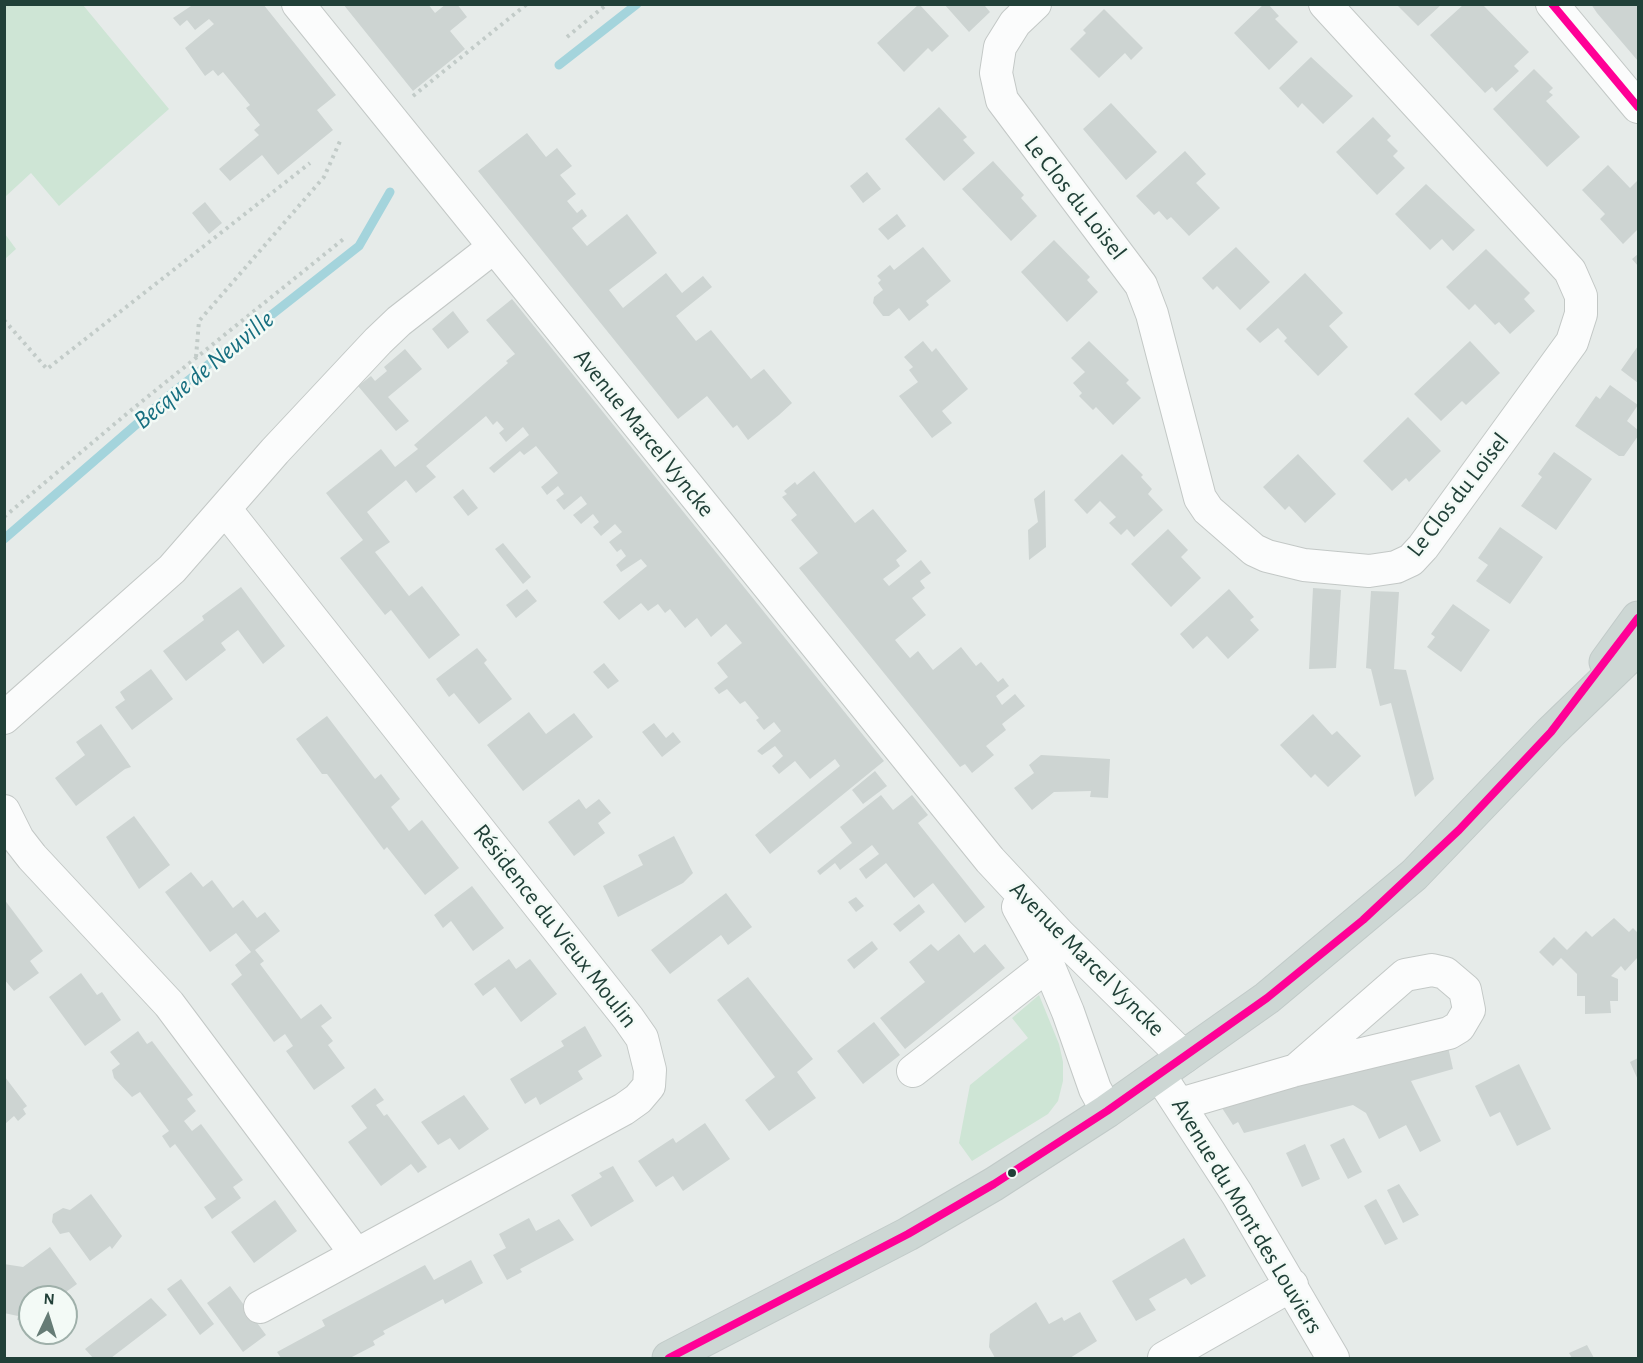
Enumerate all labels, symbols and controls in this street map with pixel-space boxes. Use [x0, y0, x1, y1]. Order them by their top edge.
street label: Le Clos du Loisel [1018, 130, 1132, 266]
water label: Becque de Neuville [128, 304, 280, 436]
street label: Avenue Marcel Vyncke [567, 343, 721, 523]
street label: Le Clos du Loisel [1401, 427, 1515, 563]
street label: Résidence du Vieux Moulin [467, 818, 643, 1034]
street label: Avenue Marcel Vyncke [1003, 875, 1171, 1043]
street label: Avenue du Mont des Louviers [1165, 1093, 1329, 1339]
unlabelled marker [1006, 1167, 1018, 1179]
north arrow [18, 1285, 78, 1345]
text: N [43, 1291, 55, 1307]

